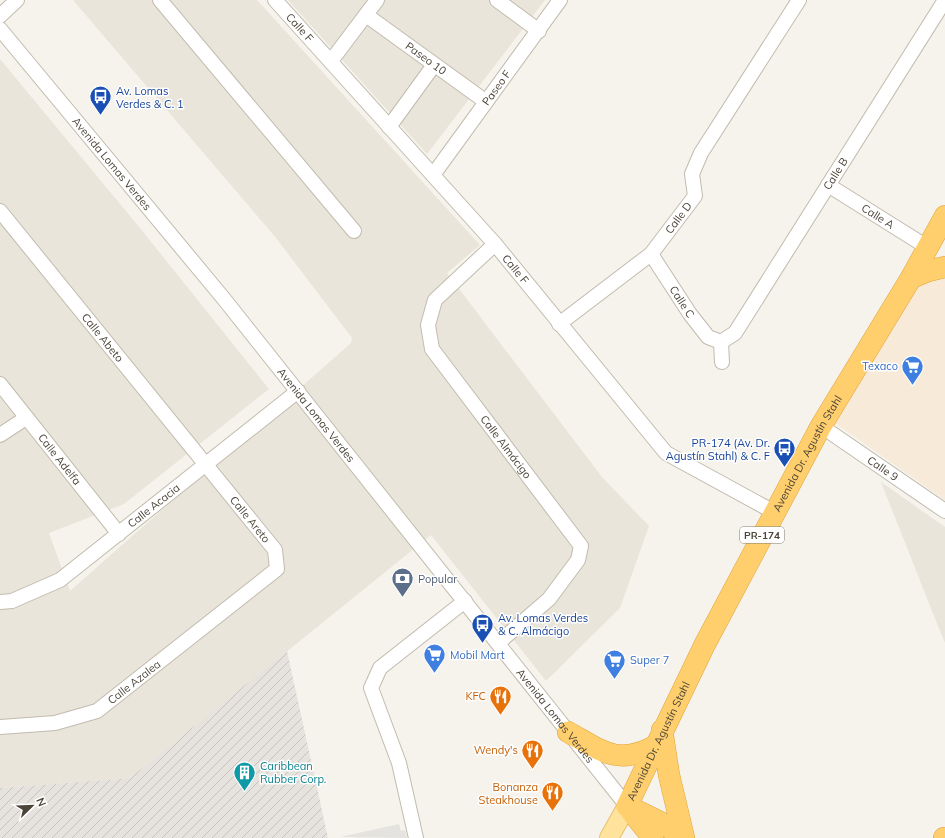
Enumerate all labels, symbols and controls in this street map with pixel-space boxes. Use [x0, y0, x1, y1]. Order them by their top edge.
street label: Calle F [283, 10, 316, 45]
street label: Paseo 10 [403, 39, 450, 78]
street label: Paseo F [479, 67, 514, 108]
bus stop icon: Av. Lomas Verdes & C. 1 [87, 84, 113, 117]
place label: Av. Lomas Verdes & C. 1 [116, 84, 184, 111]
street label: Avenida Lomas Verdes [69, 114, 154, 213]
street label: Calle B [820, 155, 851, 192]
street label: Calle D [662, 199, 695, 237]
street label: Calle A [859, 201, 897, 232]
street label: Calle F [499, 251, 532, 287]
street label: Calle C [666, 283, 698, 321]
street label: Calle Abeto [79, 310, 127, 365]
supermarket icon: Texaco [900, 353, 926, 386]
place label: Texaco [862, 359, 898, 373]
street label: Avenida Lomas Verdes [274, 365, 358, 465]
street label: Avenida Dr. Agustín Stahl [770, 393, 845, 514]
street label: Calle Almácigo [477, 412, 535, 481]
street label: Calle Adelfa [35, 431, 84, 488]
place label: PR-174 (Av. Dr. Agustín Stahl) & C. F [666, 436, 770, 463]
bus stop icon: PR-174 (Av. Dr. Agustín Stahl) & C. F [772, 436, 798, 469]
street label: Calle 9 [865, 453, 901, 484]
street label: Calle Acacia [125, 481, 183, 531]
street label: Calle Areto [227, 493, 273, 546]
road number: PR-174 [740, 527, 784, 543]
bank icon: Popular [390, 566, 416, 599]
place label: Popular [418, 572, 457, 586]
bus stop icon: Av. Lomas Verdes & C. Almácigo [469, 611, 495, 644]
place label: Av. Lomas Verdes & C. Almácigo [498, 611, 588, 638]
supermarket icon: Mobil Mart [422, 642, 448, 675]
supermarket icon: Super 7 [601, 647, 627, 680]
place label: Mobil Mart [450, 648, 505, 662]
place label: Super 7 [630, 653, 669, 667]
street label: Calle Azalea [105, 657, 163, 707]
street label: Avenida Lomas Verdes [513, 666, 597, 766]
street label: Avenida Dr. Agustín Stahl [624, 679, 693, 803]
restaurant icon: KFC [488, 683, 514, 716]
place label: KFC [466, 689, 486, 703]
restaurant icon: Wendy's [520, 737, 546, 770]
place label: Wendy's [474, 743, 518, 757]
building icon: Caribbean Rubber Corp. [231, 759, 257, 792]
place label: Caribbean Rubber Corp. [260, 759, 326, 786]
place label: Bonanza Steakhouse [479, 780, 538, 807]
restaurant icon: Bonanza Steakhouse [540, 780, 566, 813]
north arrow [12, 786, 52, 826]
text: N [33, 796, 49, 809]

